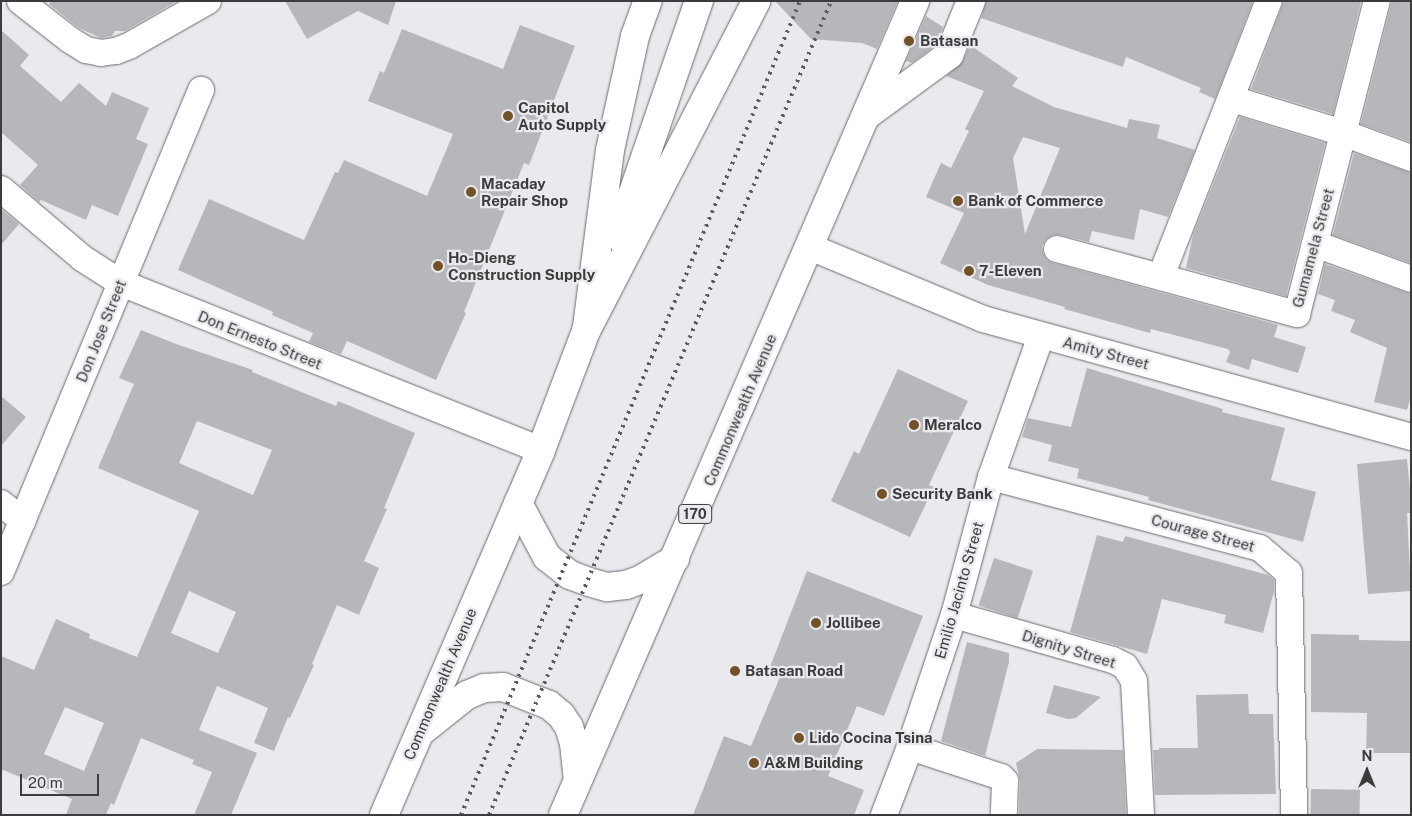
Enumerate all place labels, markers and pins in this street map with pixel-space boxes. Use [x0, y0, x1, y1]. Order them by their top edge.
place label: Batasan [920, 32, 978, 50]
marker: Batasan [902, 34, 916, 48]
place label: Capitol Auto Supply [518, 98, 606, 133]
marker: Capitol Auto Supply [502, 110, 514, 122]
place label: Macaday Repair Shop [481, 174, 568, 209]
marker: Macaday Repair Shop [465, 186, 477, 198]
place label: Bank of Commerce [968, 192, 1103, 210]
marker: Bank of Commerce [952, 195, 964, 207]
place label: Ho-Dieng Construction Supply [448, 248, 595, 283]
marker: Ho-Dieng Construction Supply [432, 260, 444, 272]
place label: 7-Eleven [979, 262, 1042, 280]
marker: 7-Eleven [963, 265, 975, 277]
place label: Meralco [924, 416, 982, 434]
marker: Meralco [908, 419, 920, 431]
place label: Security Bank [892, 485, 993, 503]
marker: Security Bank [876, 488, 888, 500]
place label: Jollibee [826, 614, 881, 632]
marker: Jollibee [810, 617, 822, 629]
place label: Batasan Road [745, 662, 843, 680]
marker: Batasan Road [729, 665, 741, 677]
place label: Lido Cocina Tsina [809, 729, 933, 747]
marker: Lido Cocina Tsina [793, 732, 805, 744]
place label: A&M Building [764, 754, 863, 772]
marker: A&M Building [748, 757, 760, 769]

